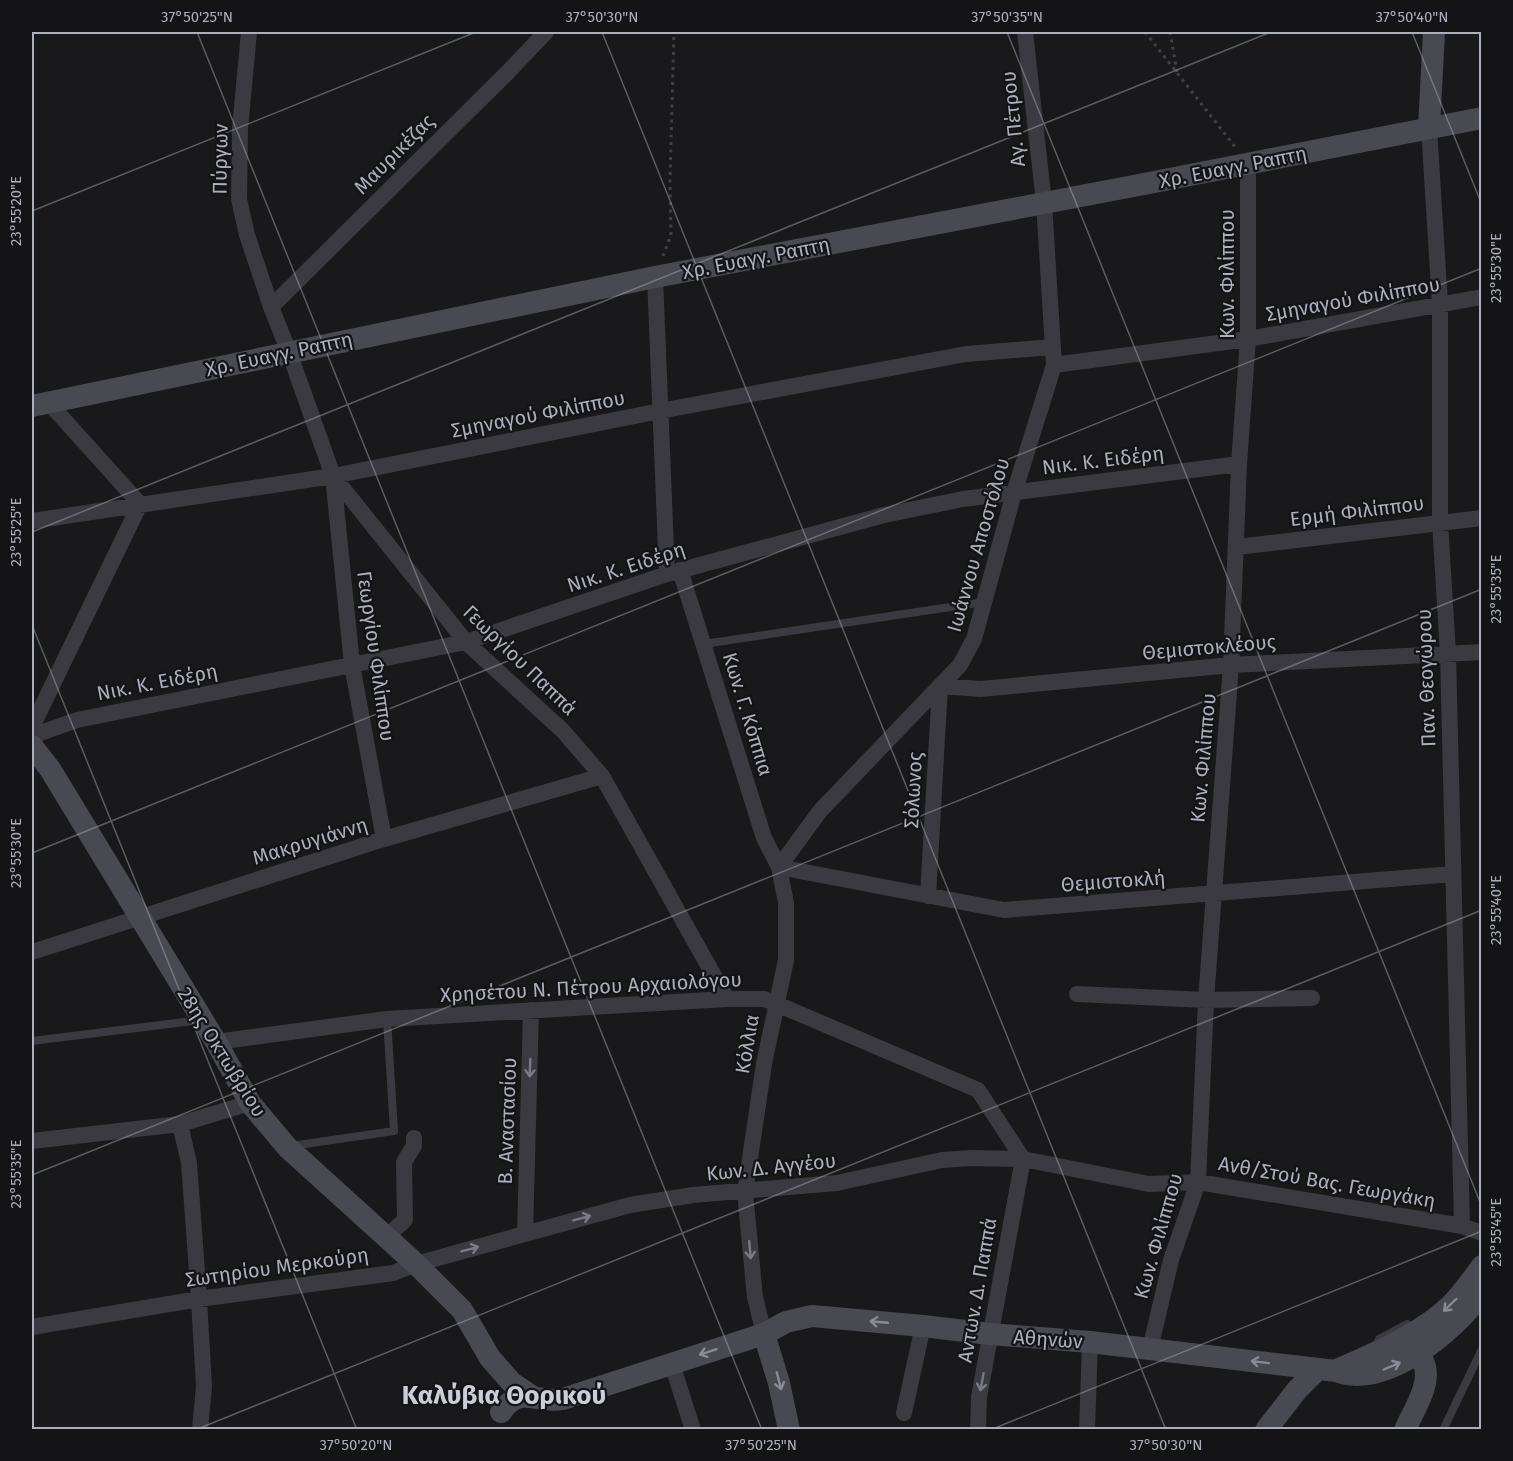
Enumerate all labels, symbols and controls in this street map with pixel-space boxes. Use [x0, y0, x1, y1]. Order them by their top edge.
text: 37°50'25"N [161, 8, 233, 26]
text: 37°50'30"N [565, 8, 639, 26]
text: 37°50'35"N [971, 8, 1043, 26]
text: 37°50'40"N [1376, 8, 1448, 26]
street label: Αγ. Πέτρου [996, 70, 1030, 168]
street label: Μαυρικέζας [349, 109, 439, 199]
street label: Πύργων [207, 123, 233, 195]
street label: Χρ. Ευαγγ. Ραπτη [1157, 141, 1309, 193]
text: 23°55'20"E [7, 176, 25, 246]
street label: Κων. Φιλίππου [1215, 209, 1239, 339]
street label: Χρ. Ευαγγ. Ραπτη [680, 232, 832, 284]
text: 23°55'30"E [1487, 233, 1505, 303]
street label: Σμηναγού Φιλίππου [1264, 272, 1442, 326]
street label: Χρ. Ευαγγ. Ραπτη [203, 327, 355, 381]
street label: Σμηναγού Φιλίππου [449, 385, 627, 443]
street label: Νικ. Κ. Ειδέρη [1041, 441, 1165, 479]
street label: Ιωάννου Αποστόλου [942, 455, 1014, 635]
street label: Ερμή Φιλίππου [1288, 491, 1426, 531]
text: 23°55'25"E [7, 498, 25, 566]
street label: Νικ. Κ. Ειδέρη [564, 537, 688, 597]
text: 23°55'35"E [1487, 554, 1505, 624]
street label: Γεωργίου Φιλίππου [352, 569, 400, 743]
street label: Γεωργίου Παππά [458, 600, 582, 720]
street label: Παν. Θεογώρου [1412, 608, 1440, 748]
street label: Θεμιστοκλέους [1141, 629, 1277, 665]
street label: Κων. Γ. Κόππια [718, 649, 778, 779]
street label: Νικ. Κ. Ειδέρη [95, 659, 219, 705]
street label: Κων. Φιλίππου [1185, 692, 1221, 824]
street label: Σόλωνος [899, 751, 927, 829]
street label: Μακρυγιάννη [249, 812, 371, 870]
text: 23°55'30"E [7, 818, 25, 888]
street label: Θεμιστοκλή [1060, 865, 1166, 897]
text: 23°55'40"E [1487, 875, 1505, 945]
street label: Χρησέτου Ν. Πέτρου Αρχαιολόγου [440, 967, 742, 1007]
street label: 28ης Οκτωβρίου [172, 983, 272, 1121]
street label: Κόλλια [730, 1012, 764, 1076]
street label: Β. Αναστασίου [493, 1057, 521, 1185]
one-way arrow [524, 1058, 535, 1078]
text: 23°55'35"E [7, 1139, 25, 1209]
street label: Κων. Δ. Αγγέου [705, 1148, 837, 1186]
street label: Ανθ/Στού Βας. Γεωργάκη [1217, 1151, 1437, 1213]
street label: Κων. Φιλίππου [1129, 1170, 1187, 1302]
text: 23°55'45"E [1487, 1198, 1505, 1266]
one-way arrow [572, 1212, 591, 1223]
street label: Αντων. Δ. Παππά [952, 1216, 1002, 1364]
one-way arrow [745, 1240, 756, 1259]
street label: Σωτηρίου Μερκούρη [184, 1242, 370, 1292]
one-way arrow [461, 1243, 480, 1254]
one-way arrow [1443, 1298, 1458, 1312]
one-way arrow [869, 1316, 889, 1327]
street label: Αθηνών [1013, 1325, 1084, 1353]
one-way arrow [699, 1348, 718, 1359]
one-way arrow [1251, 1356, 1271, 1367]
one-way arrow [1382, 1360, 1400, 1371]
one-way arrow [773, 1371, 785, 1390]
one-way arrow [976, 1371, 987, 1391]
district label: Καλύβια Θορικού [402, 1380, 606, 1411]
text: 37°50'20"N [320, 1436, 392, 1454]
text: 37°50'25"N [725, 1436, 797, 1454]
text: 37°50'30"N [1129, 1436, 1203, 1454]

